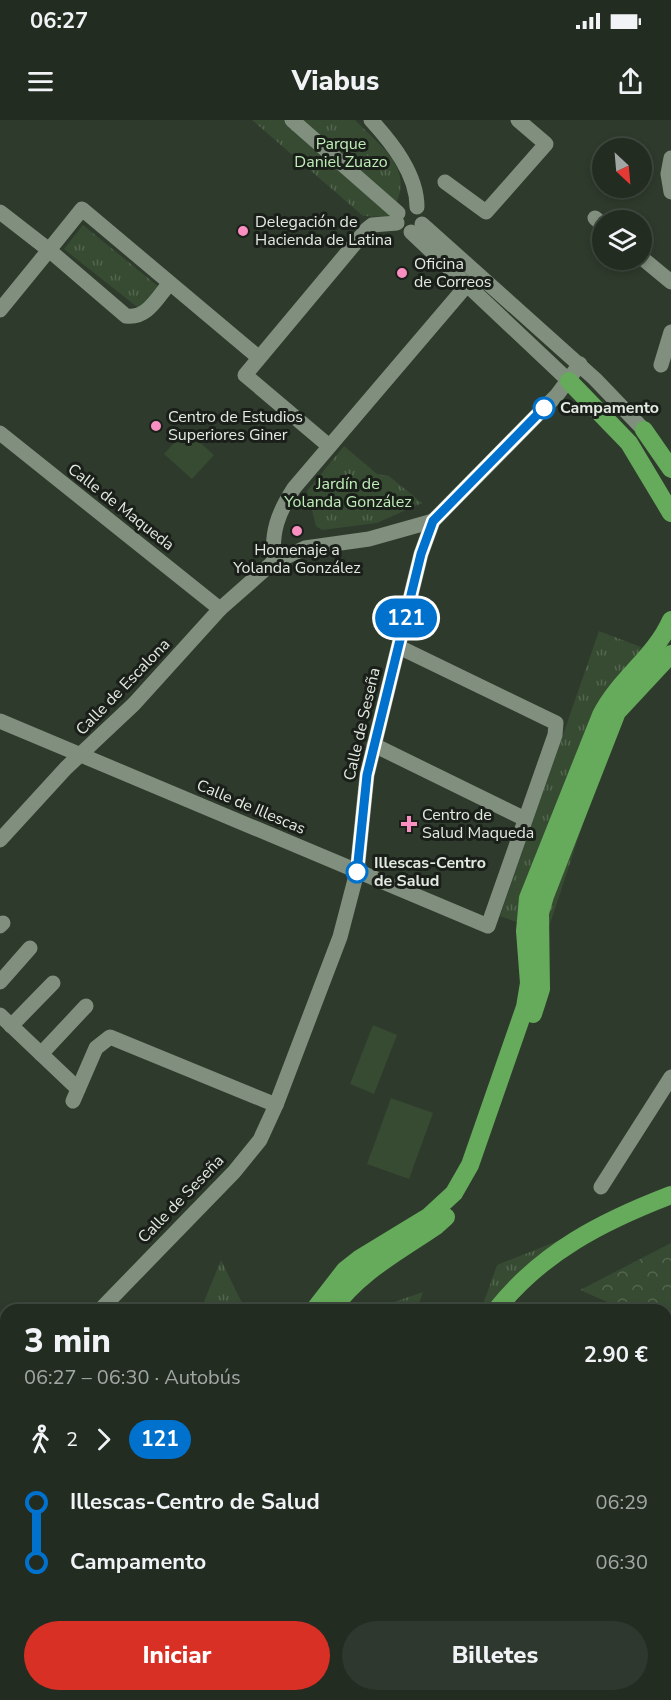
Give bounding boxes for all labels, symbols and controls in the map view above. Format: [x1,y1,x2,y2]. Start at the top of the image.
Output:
text: 06:27 [30,6,88,36]
text: Viabus [292,63,379,100]
icon: menu [24,65,57,98]
icon: share [614,65,647,98]
park label: Parque Daniel Zuazo [294,133,388,173]
north arrow [592,138,652,198]
map controls [592,138,652,270]
button: layers [592,210,652,270]
place label: Delegación de Hacienda de Latina [255,211,392,251]
marker: Delegación de Hacienda de Latina [236,224,250,238]
place label: Oficina de Correos [414,253,492,293]
marker: Oficina de Correos [395,266,409,280]
marker: Campamento [533,397,555,419]
place label: Campamento [560,397,659,419]
place label: Centro de Estudios Superiores Giner [168,406,303,446]
marker: Centro de Estudios Superiores Giner [149,419,163,433]
street label: Calle de Maqueda [63,458,179,556]
park label: Jardín de Yolanda González [283,473,412,513]
marker: Homenaje a Yolanda González [290,524,304,538]
place label: Homenaje a Yolanda González [232,539,361,579]
line badge: 121 [372,598,440,638]
text: 121 [387,604,425,632]
street label: Calle de Escalona [71,634,175,740]
street label: Calle de Seseña [338,665,386,783]
street label: Calle de Illescas [193,774,309,840]
place label: Centro de Salud Maqueda [422,804,534,844]
marker: Centro de Salud Maqueda [400,815,418,833]
place label: Illescas-Centro de Salud [374,852,486,892]
marker: Illescas-Centro de Salud [346,861,368,883]
street label: Calle de Seseña [133,1150,229,1248]
text: 3 min [24,1319,111,1364]
text: 2.90 € [584,1340,648,1370]
text: 06:27 – 06:30 · Autobús [24,1364,241,1391]
icon: walk [24,1423,57,1456]
icon: forward [87,1423,120,1456]
text: 121 [141,1425,179,1453]
text: 2 [66,1426,78,1453]
text: Illescas-Centro de Salud [70,1487,320,1517]
text: 06:29 [595,1489,648,1516]
text: Campamento [70,1547,206,1577]
text: 06:30 [595,1549,648,1576]
button: Iniciar [24,1621,330,1690]
button: Billetes [342,1621,648,1690]

